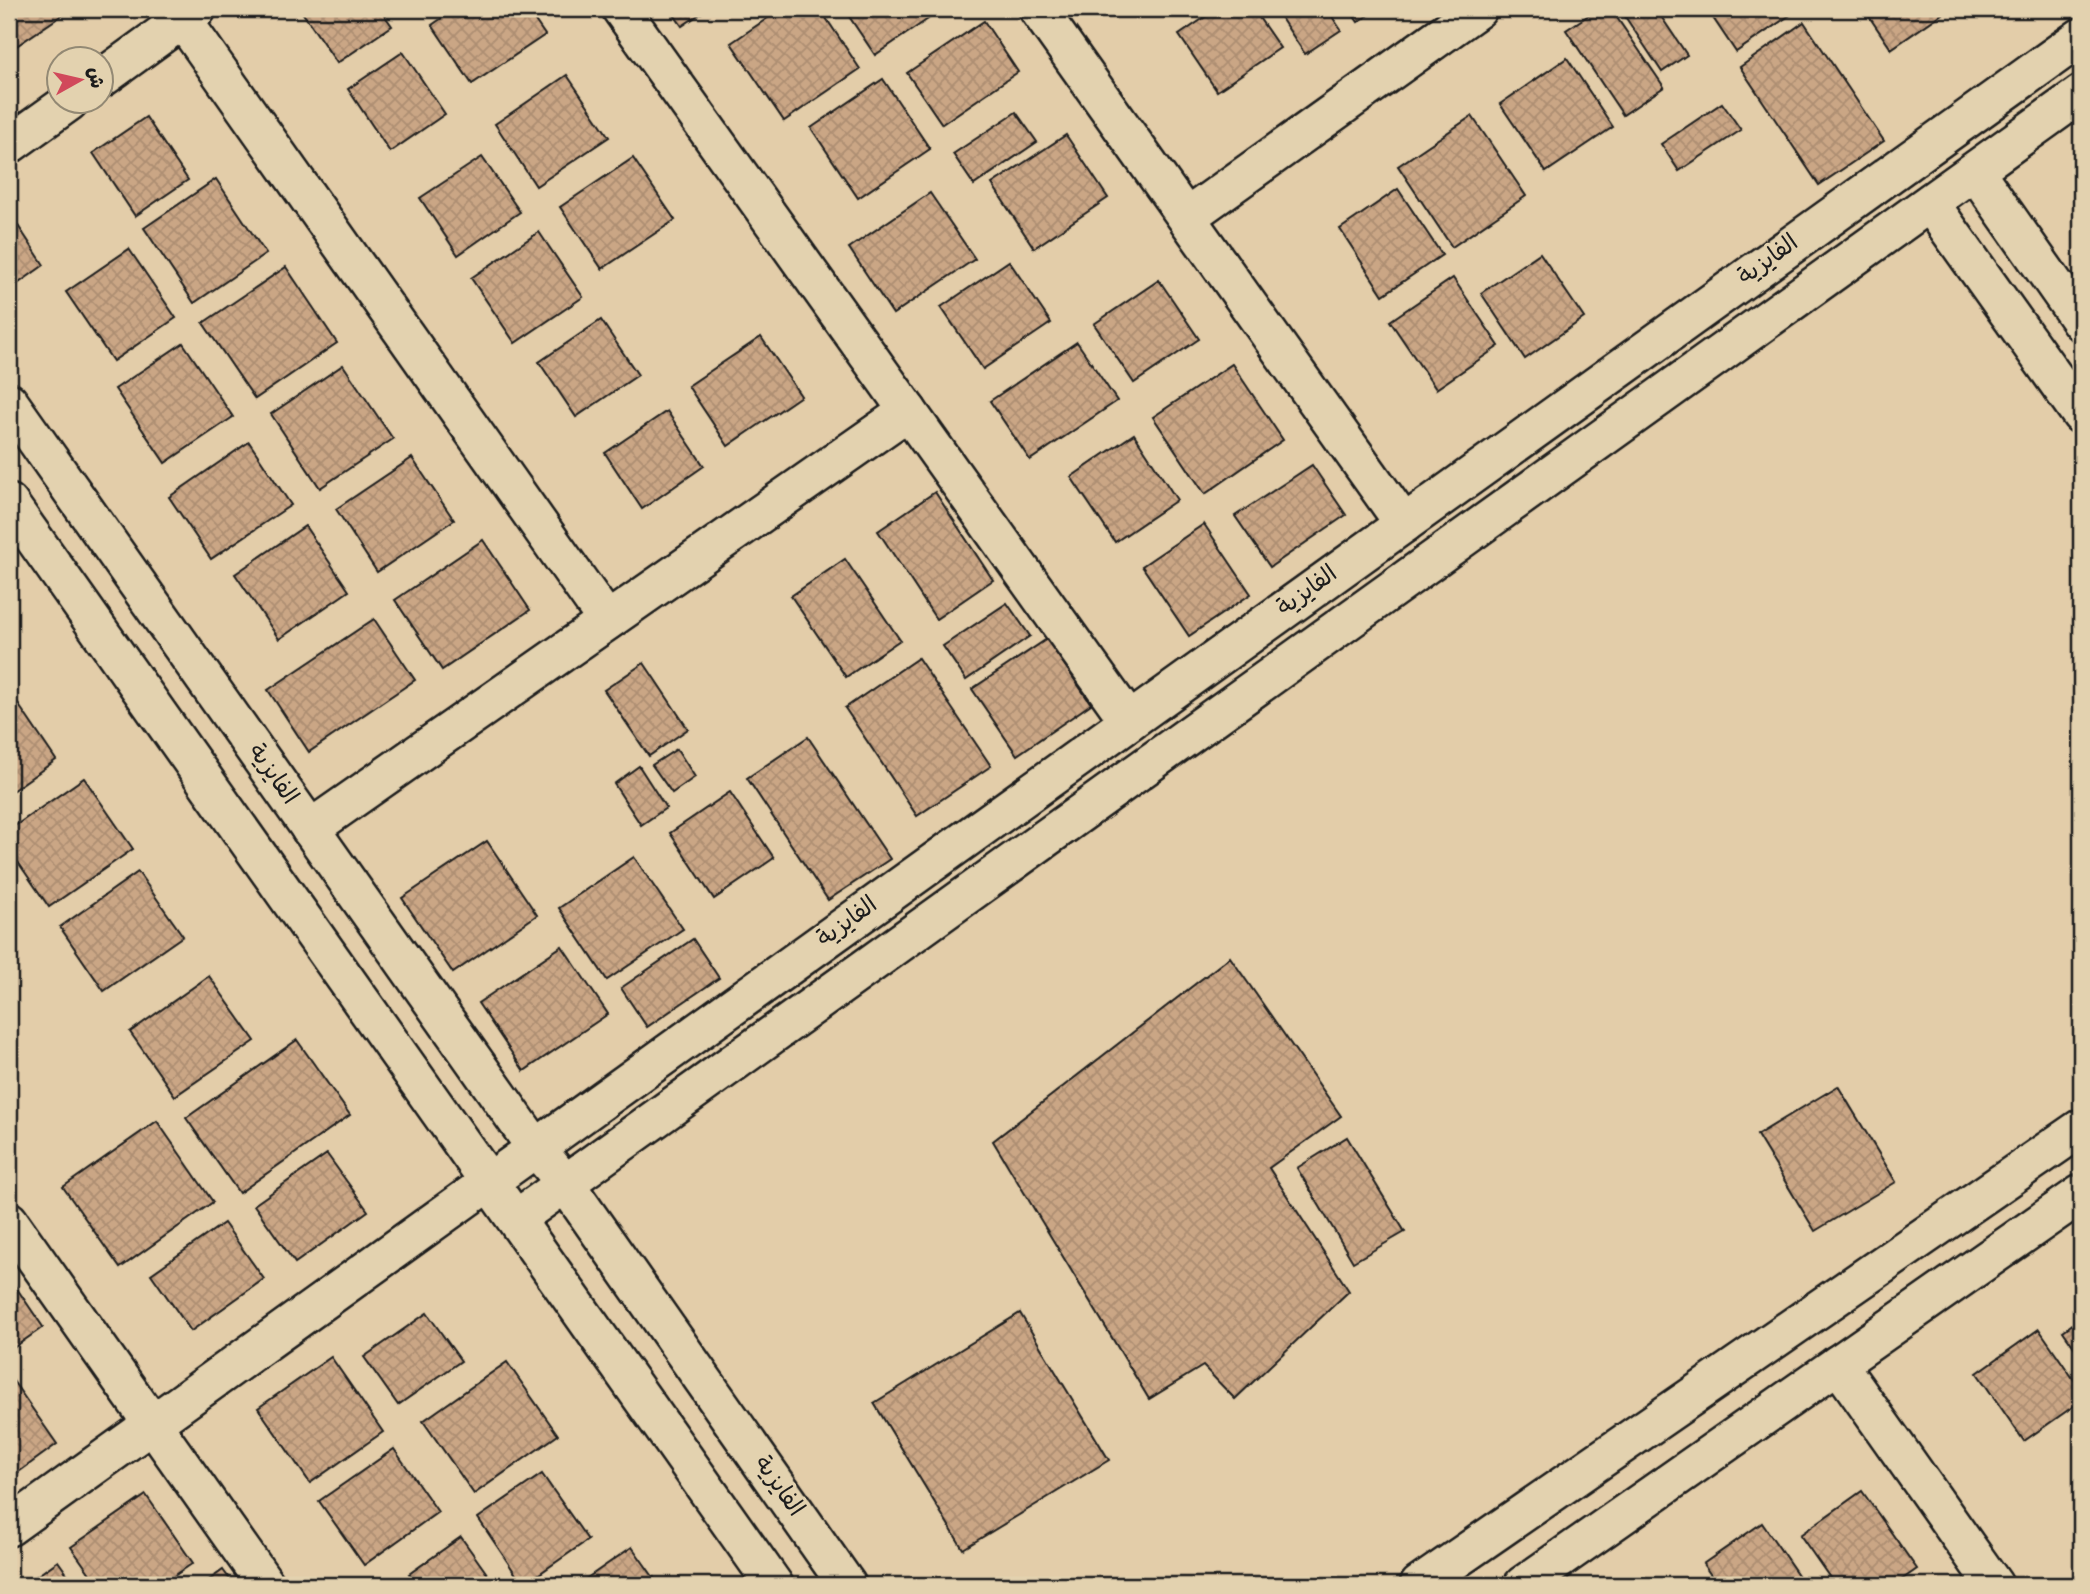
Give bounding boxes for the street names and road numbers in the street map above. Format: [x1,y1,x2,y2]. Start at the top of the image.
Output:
street label: الفايزية [1731,227,1807,295]
street label: الفايزية [1270,558,1346,626]
street label: الفايزية [238,737,306,813]
street label: الفايزية [810,889,886,957]
street label: الفايزية [744,1449,812,1525]

